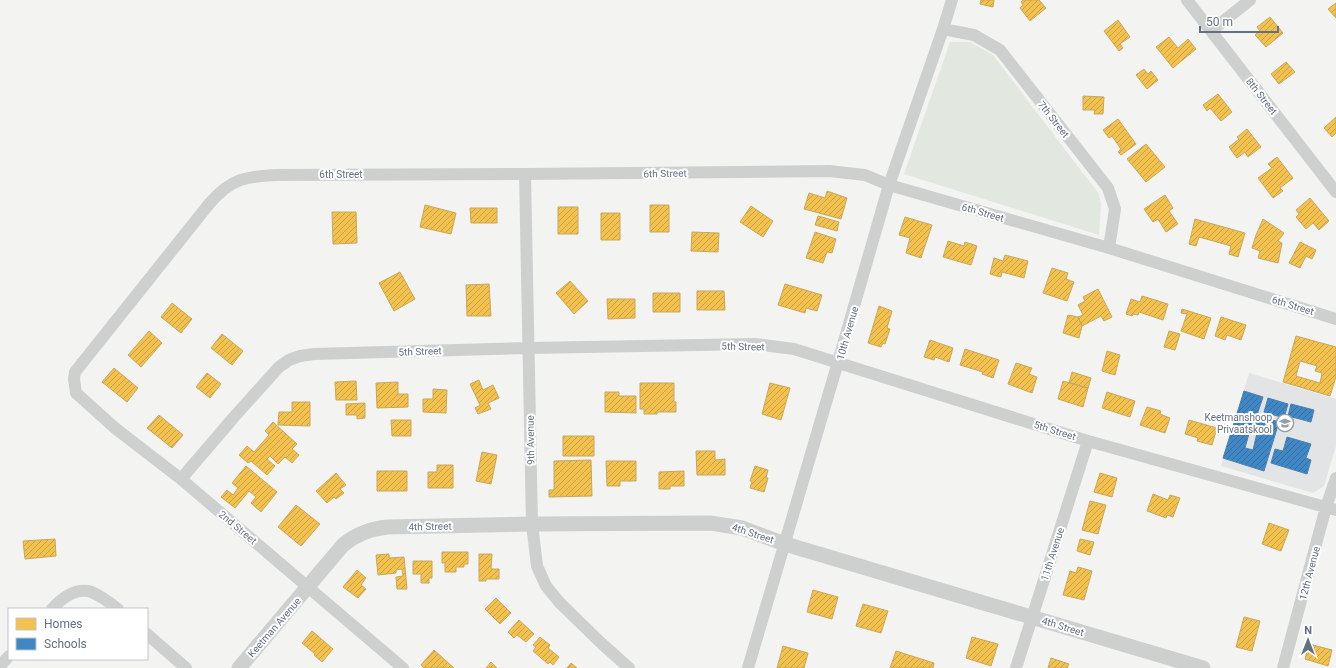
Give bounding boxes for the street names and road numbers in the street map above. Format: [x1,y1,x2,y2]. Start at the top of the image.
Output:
street label: 8th Street [1244,76,1279,117]
street label: 7th Street [1036,99,1071,140]
street label: 6th Street [643,168,687,179]
street label: 6th Street [319,169,363,180]
street label: 6th Street [961,201,1005,224]
street label: 6th Street [1271,294,1315,317]
street label: 10th Avenue [835,305,860,361]
street label: 5th Street [721,341,765,352]
street label: 5th Street [398,345,442,358]
street label: 9th Avenue [525,415,536,465]
street label: 5th Street [1033,419,1077,442]
street label: 2nd Street [217,508,259,546]
street label: 4th Street [408,521,452,532]
street label: 4th Street [731,522,775,545]
street label: 11th Avenue [1039,526,1066,582]
street label: 12th Avenue [1297,545,1322,601]
street label: Keetman Avenue [246,595,303,659]
street label: 4th Street [1041,615,1085,638]

